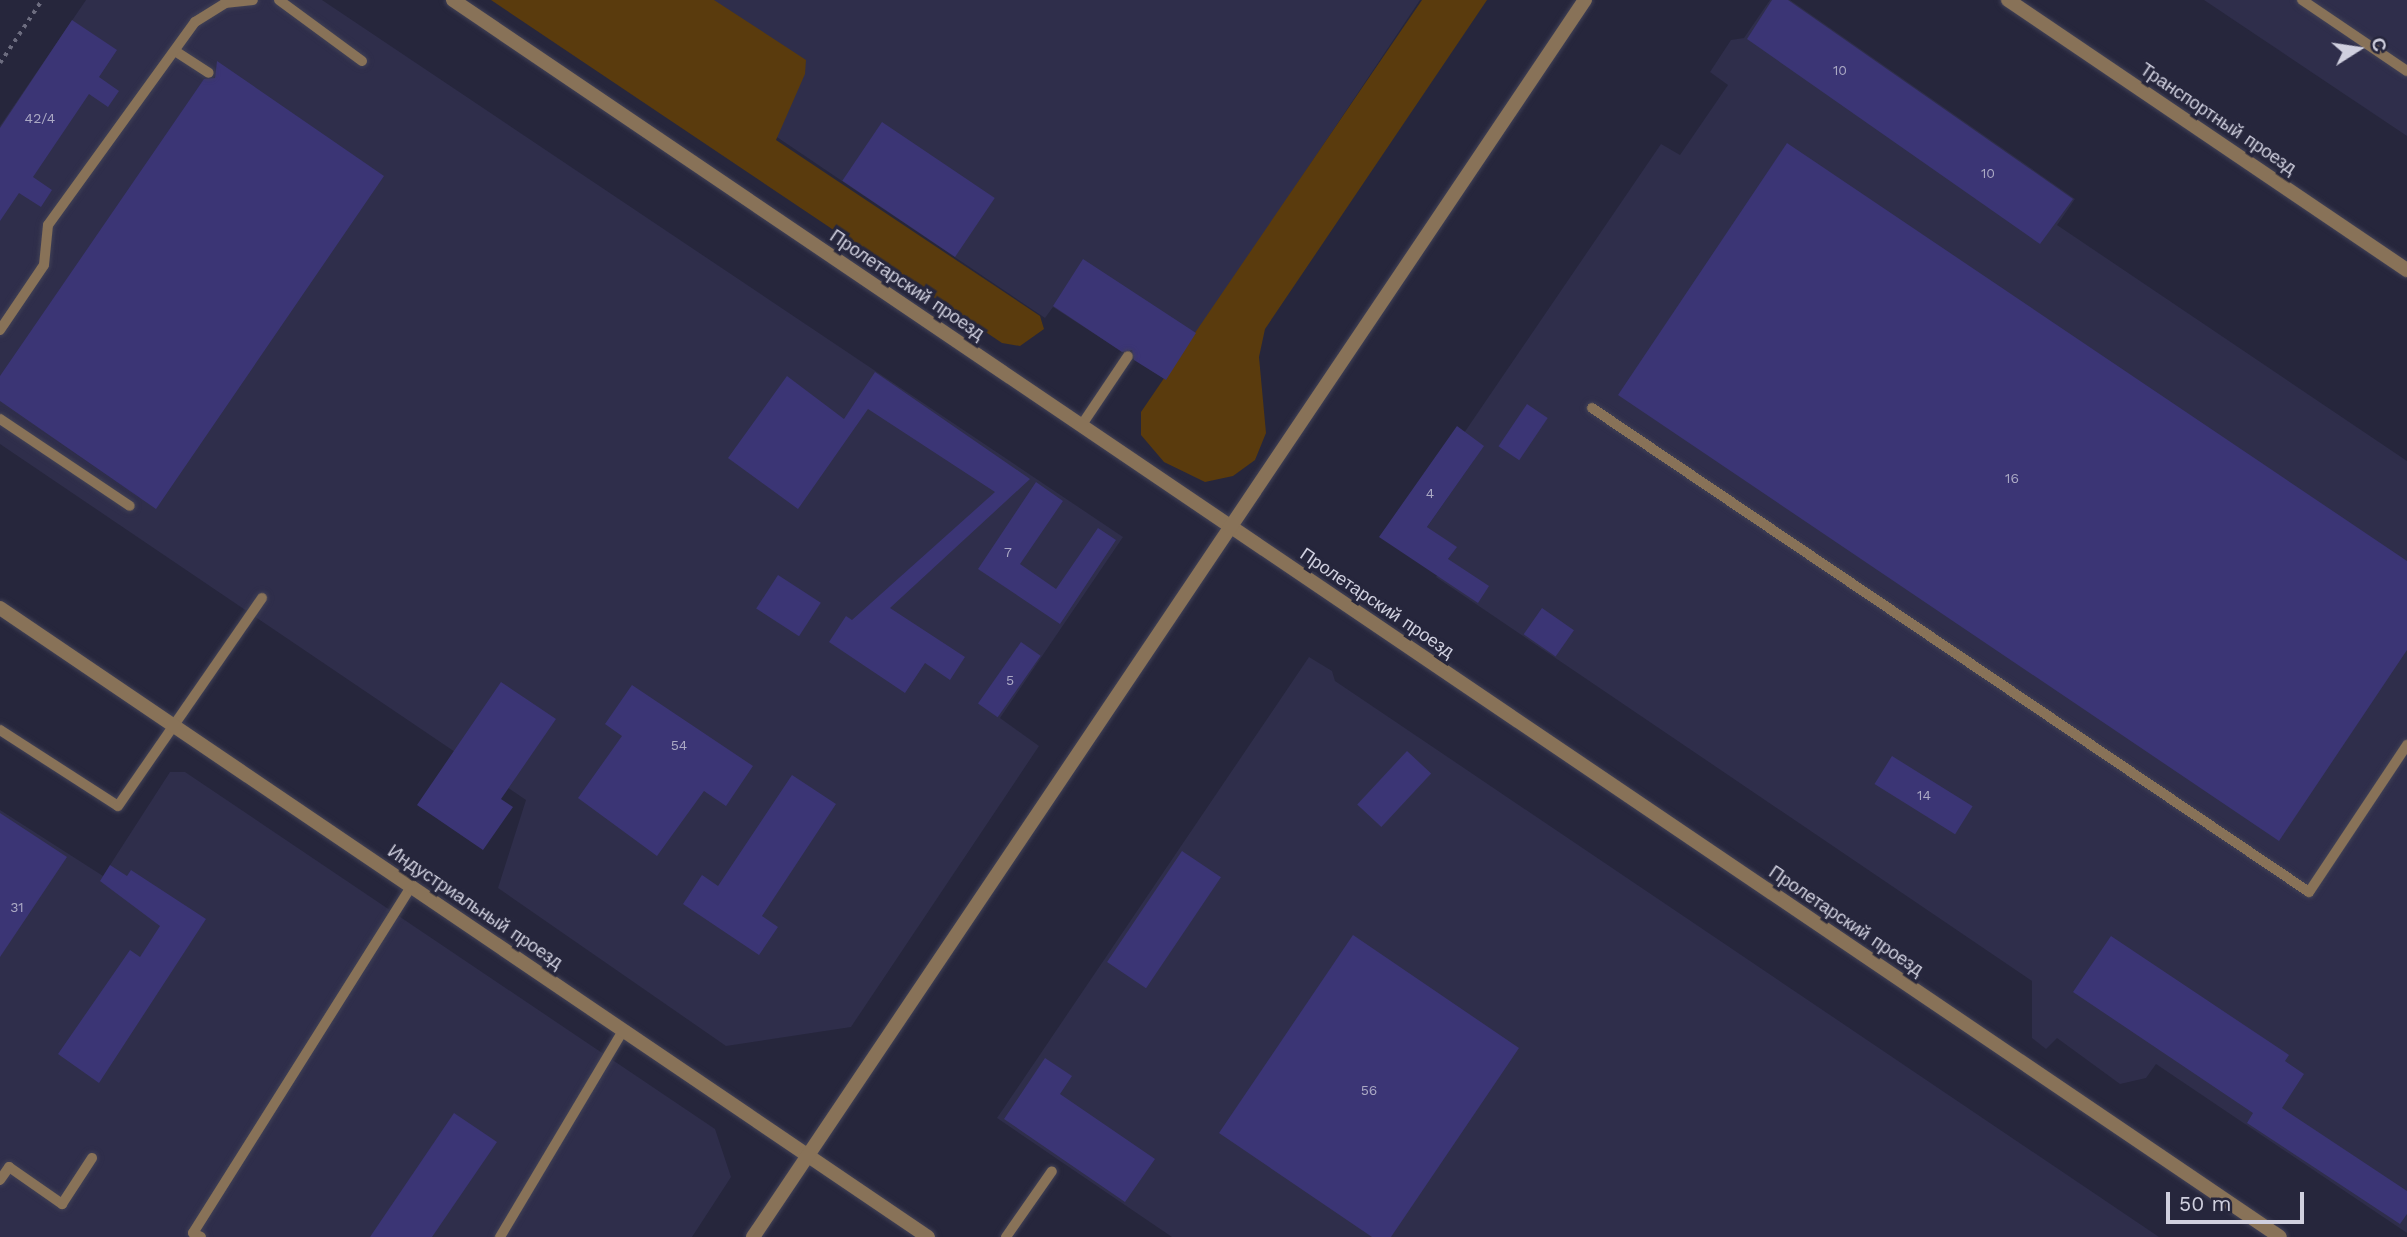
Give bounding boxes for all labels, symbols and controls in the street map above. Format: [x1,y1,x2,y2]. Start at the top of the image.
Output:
north arrow [2323,14,2393,84]
text: С [2366,35,2392,54]
street label: Транспортный проезд [2136,59,2300,179]
house number: 10 [1833,62,1847,78]
house number: 42/4 [25,110,55,126]
house number: 10 [1981,165,1995,181]
street label: Пролетарский проезд [826,225,988,345]
house number: 16 [2005,470,2019,486]
house number: 4 [1426,485,1434,501]
street label: Пролетарский проезд [1296,543,1458,663]
house number: 7 [1004,544,1012,560]
house number: 5 [1006,672,1014,688]
house number: 54 [671,737,687,753]
house number: 14 [1917,787,1931,803]
street label: Индустриальный проезд [383,840,567,974]
street label: Пролетарский проезд [1765,861,1927,981]
house number: 31 [10,899,24,915]
house number: 56 [1361,1082,1377,1098]
scale bar [2169,1178,2307,1222]
text: 50 m [2179,1191,2231,1216]

